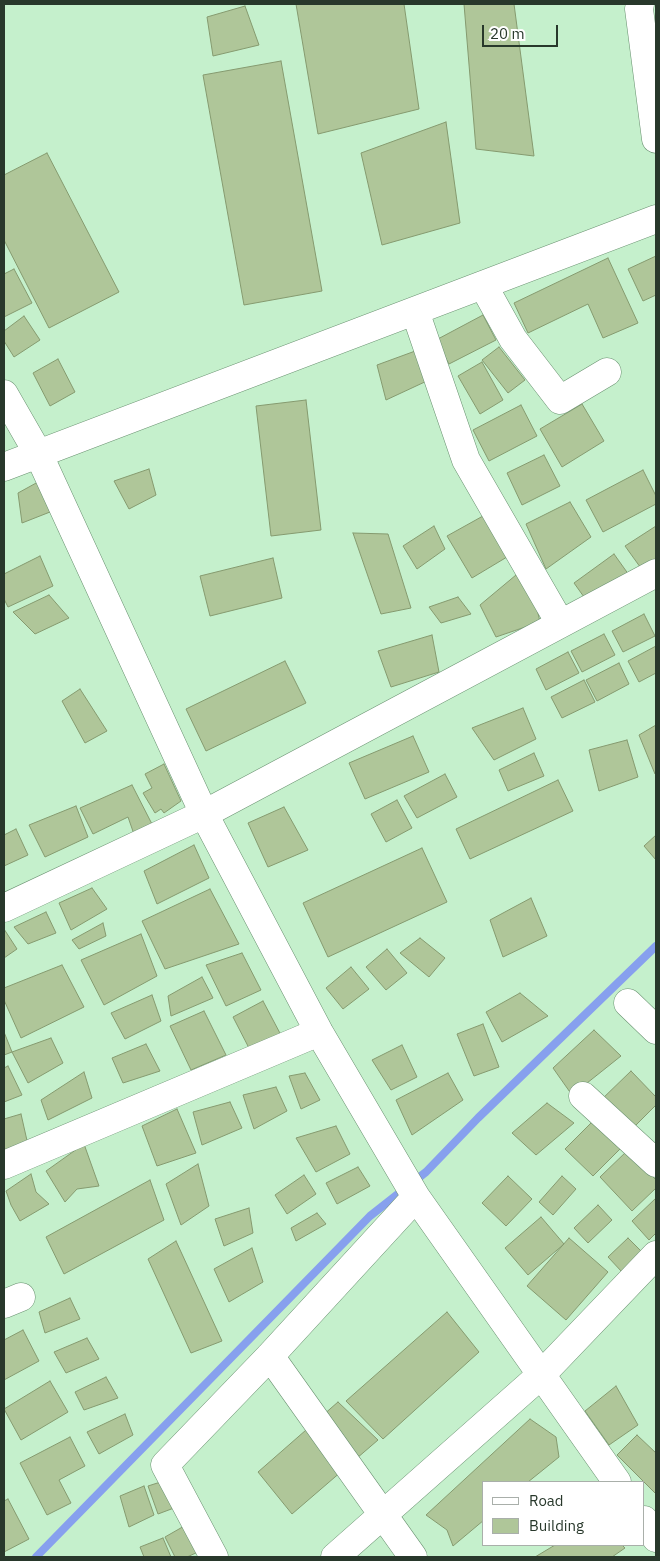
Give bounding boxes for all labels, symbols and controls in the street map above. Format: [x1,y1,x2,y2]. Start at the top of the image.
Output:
scale bar [485,15,561,47]
text: 20 m [490,24,525,43]
legend [482,1481,645,1546]
text: Road [529,1491,564,1510]
text: Building [529,1516,584,1535]

